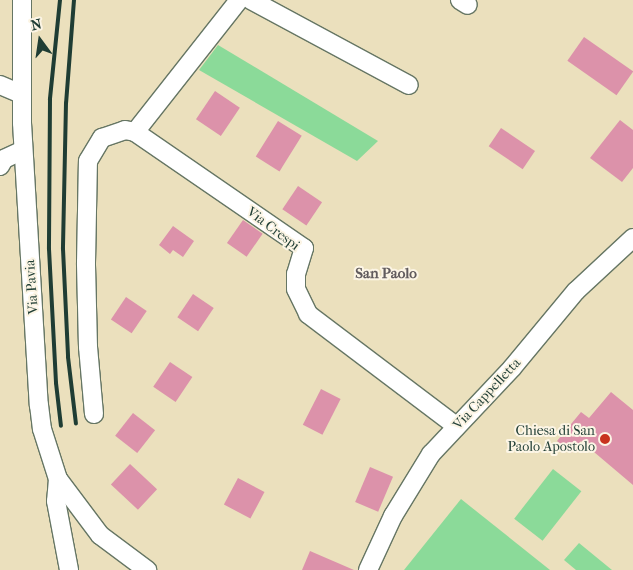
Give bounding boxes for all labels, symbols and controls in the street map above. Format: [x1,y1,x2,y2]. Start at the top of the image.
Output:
north arrow [15,15,65,65]
text: N [29,15,43,34]
street label: Via Crespi [243,204,303,254]
street label: Via Pavia [22,259,42,315]
district label: San Paolo [355,265,417,283]
street label: Via Cappelletta [450,355,524,433]
place label: Chiesa di San Paolo Apostolo [508,423,595,456]
marker: Chiesa di San Paolo Apostolo [599,433,611,445]

